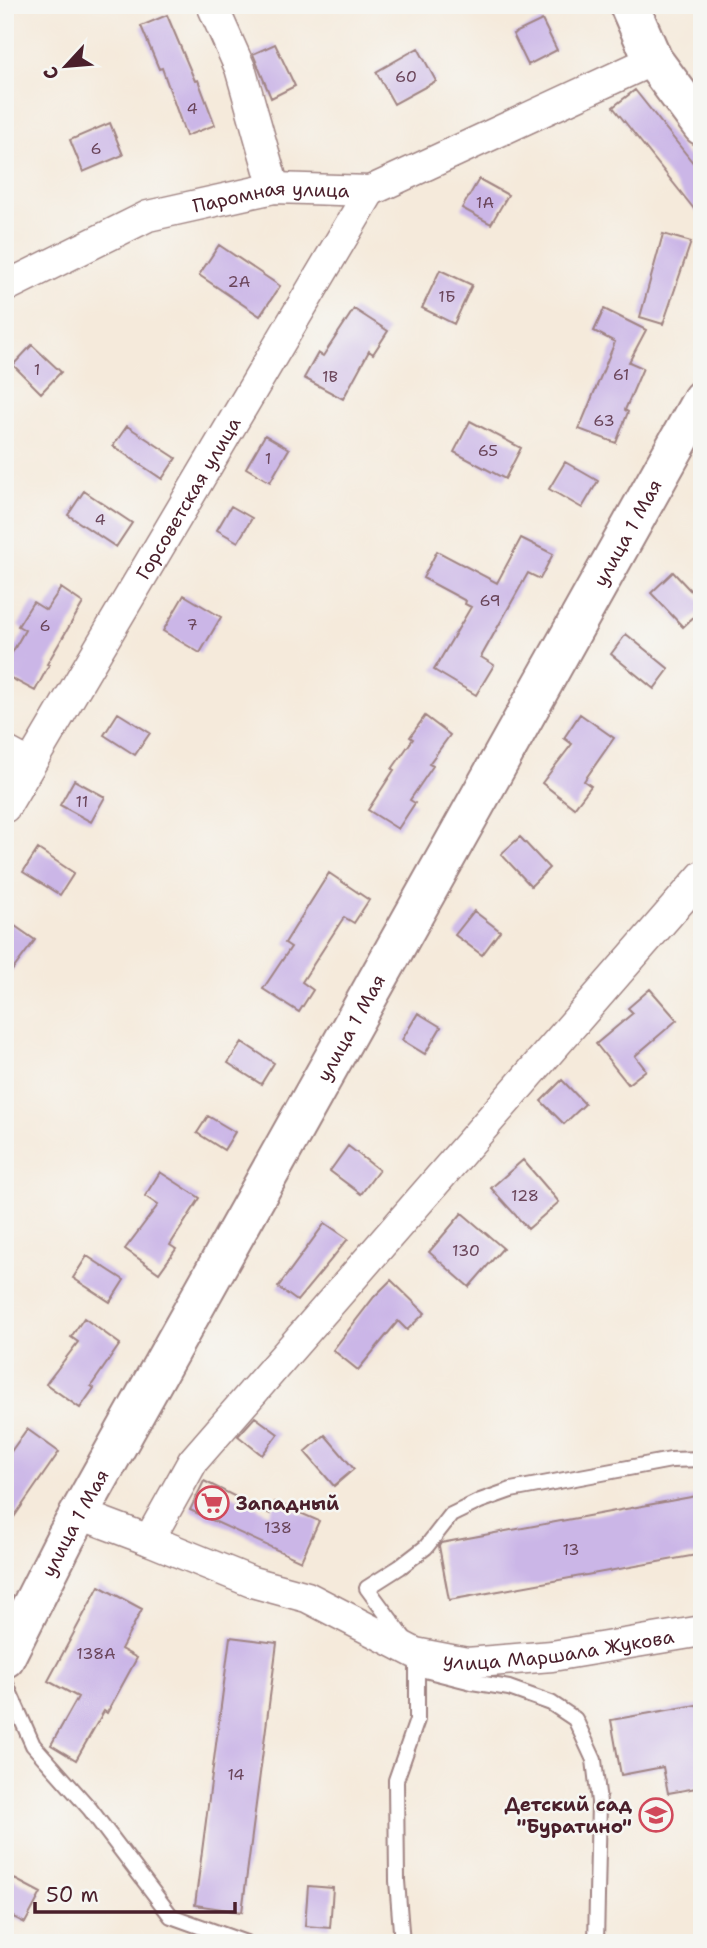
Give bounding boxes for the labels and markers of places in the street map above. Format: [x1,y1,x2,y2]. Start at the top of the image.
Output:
supermarket icon: Западный [193,1484,231,1522]
place label: Западный [236,1491,339,1516]
place label: Детский сад "Буратино" [505,1792,633,1839]
school or university icon: Детский сад "Буратино" [637,1796,675,1834]

